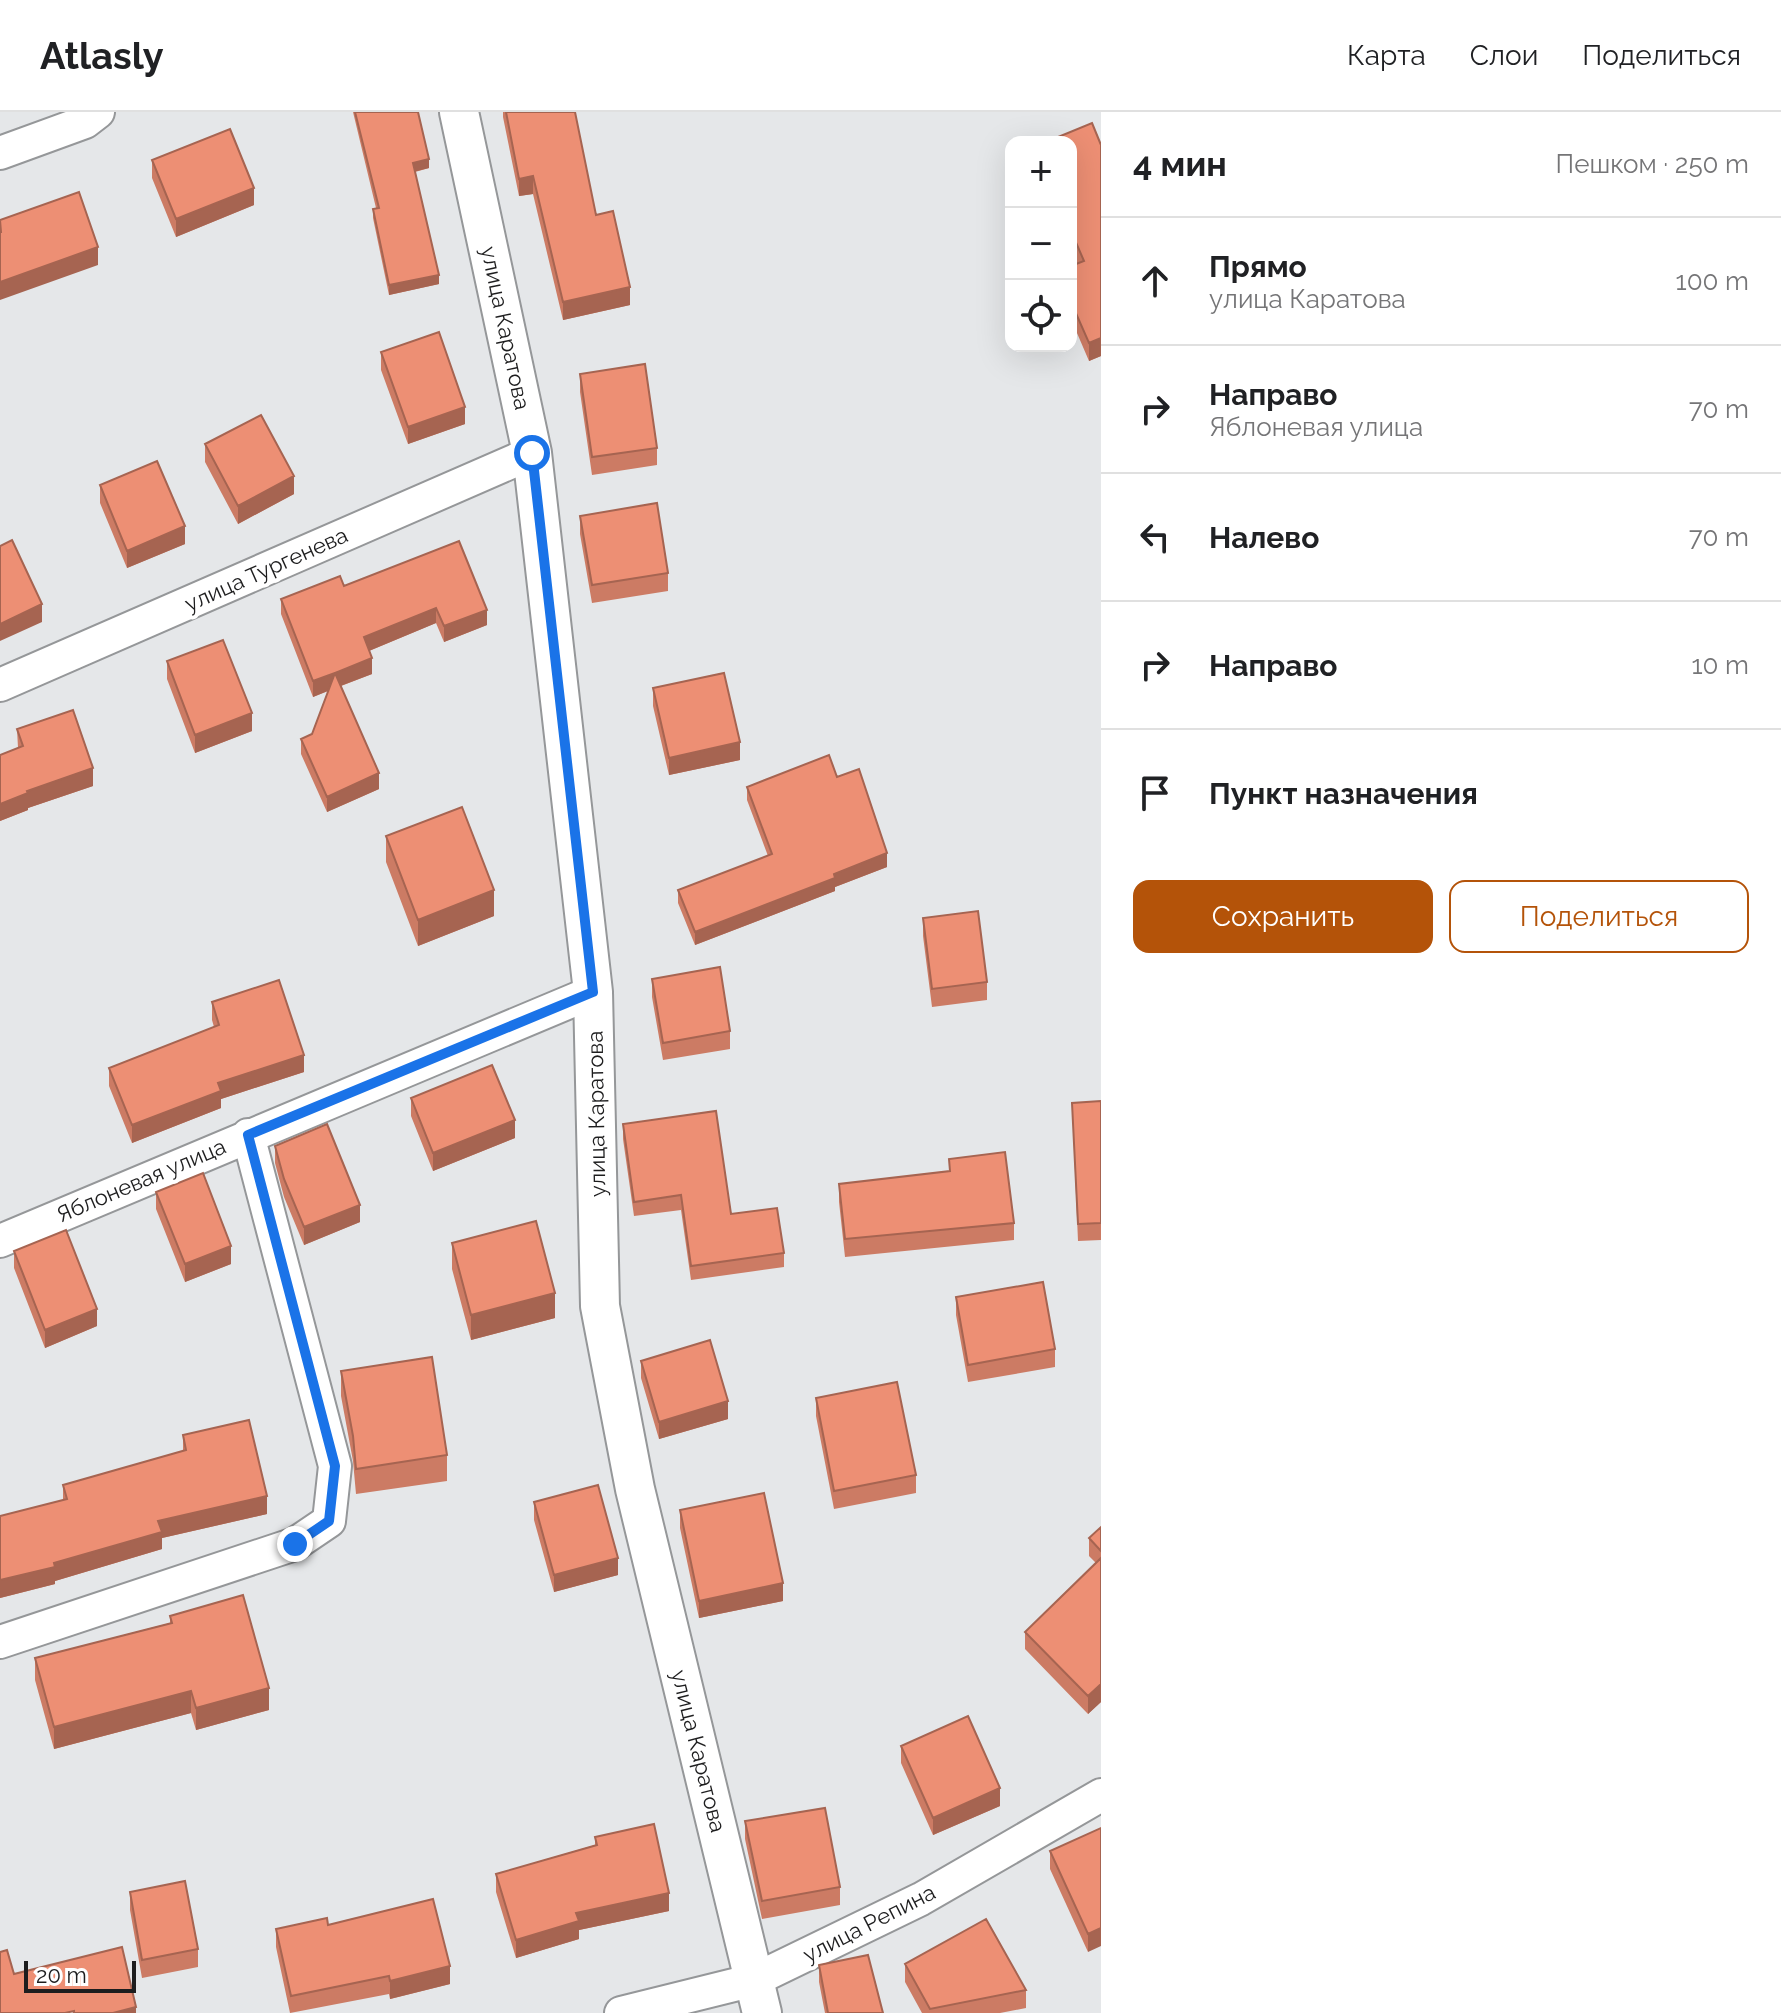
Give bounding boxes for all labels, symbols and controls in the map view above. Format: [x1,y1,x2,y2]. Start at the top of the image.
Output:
text: Atlasly [40,33,164,78]
text: Карта [1347,39,1426,72]
text: Слои [1470,39,1538,72]
text: Поделиться [1582,39,1741,72]
map controls [1005,136,1077,352]
button: + [1005,136,1077,208]
text: 4 мин [1133,144,1227,184]
text: Пешком · 250 m [1556,149,1749,179]
button: − [1005,208,1077,280]
street label: улица Каратова [476,244,536,412]
text: Прямо [1209,249,1307,284]
icon: ahead [1133,259,1177,303]
text: 100 m [1676,266,1749,296]
button: locate [1005,280,1077,352]
text: улица Каратова [1209,284,1406,314]
text: Направо [1209,377,1338,412]
icon: right [1133,387,1177,431]
text: 70 m [1689,394,1749,424]
text: Яблоневая улица [1209,412,1423,442]
route start [514,435,550,471]
icon: left [1133,515,1177,559]
text: Налево [1209,520,1319,555]
street label: улица Тургенева [180,521,352,617]
text: 70 m [1689,522,1749,552]
icon: right [1133,643,1177,687]
text: Направо [1209,648,1338,683]
text: 10 m [1691,650,1749,680]
icon: arrive [1133,771,1177,815]
text: Пункт назначения [1209,776,1478,811]
button: Сохранить [1133,880,1433,953]
button: Поделиться [1449,880,1749,953]
street label: улица Каратова [582,1031,610,1197]
street label: Яблоневая улица [53,1133,229,1227]
route end [277,1526,313,1562]
street label: улица Каратова [666,1667,732,1835]
street label: улица Репина [799,1879,939,1967]
scale bar [24,1957,136,1993]
text: 20 m [36,1962,87,1988]

